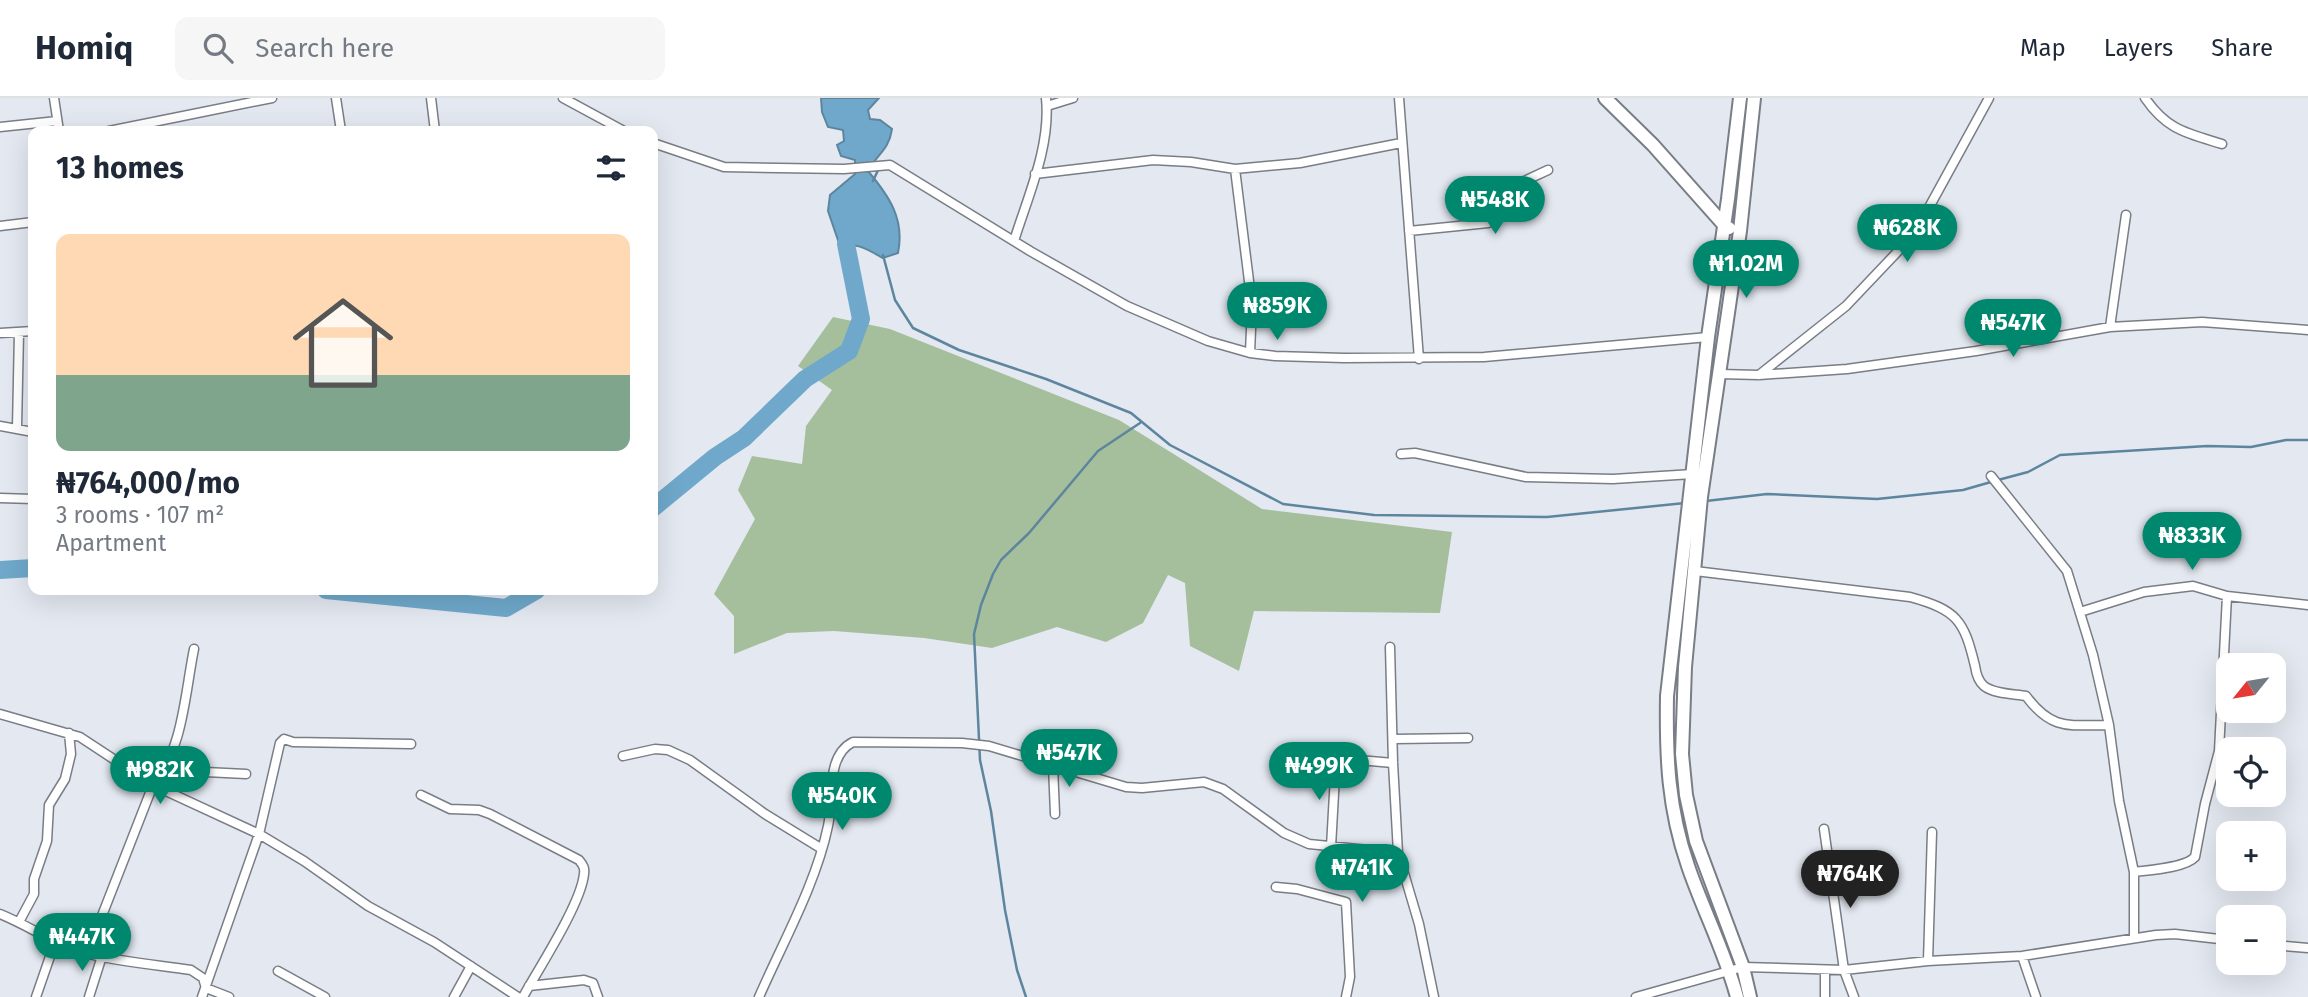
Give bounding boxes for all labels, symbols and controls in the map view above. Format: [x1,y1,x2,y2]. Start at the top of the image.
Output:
search box [175,17,665,80]
text: Homiq [35,28,133,68]
icon: search [199,29,237,67]
text: Search here [255,33,394,64]
text: Map [2020,34,2066,62]
text: Layers [2104,34,2173,62]
text: Share [2211,34,2273,62]
icon: filters [592,149,630,187]
text: 13 homes [56,150,184,186]
pin: ₦548K [1446,176,1544,236]
text: ₦548K [1461,185,1529,213]
pin: ₦628K [1858,204,1956,264]
text: ₦628K [1873,213,1941,241]
pin: ₦1.02M [1689,240,1803,300]
text: ₦1.02M [1709,249,1783,277]
icon: home [280,280,406,406]
pin: ₦859K [1228,282,1326,342]
text: ₦859K [1243,291,1311,319]
pin: ₦547K [1964,300,2062,359]
text: ₦547K [1980,308,2046,336]
text: ₦764,000/mo [56,465,240,501]
text: 3 rooms · 107 m² [56,501,224,529]
pin: ₦833K [2143,512,2241,572]
text: ₦833K [2159,521,2225,549]
text: Apartment [56,529,166,557]
north arrow [2216,653,2286,723]
map controls [2216,653,2286,975]
pin: ₦547K [1020,730,1118,789]
button: locate [2216,737,2286,807]
text: ₦547K [1036,738,1102,766]
pin: ₦499K [1270,742,1368,802]
pin: ₦982K [111,746,209,806]
text: ₦499K [1285,751,1353,779]
text: ₦982K [126,755,194,783]
pin: ₦540K [793,772,891,832]
text: ₦540K [808,781,876,809]
button: + [2216,821,2286,891]
pin: ₦741K [1313,844,1411,904]
pin: ₦764K [1801,850,1899,910]
text: ₦741K [1331,853,1393,881]
text: ₦764K [1817,859,1883,887]
button: − [2216,905,2286,975]
pin: ₦447K [33,914,131,973]
text: ₦447K [49,922,115,950]

